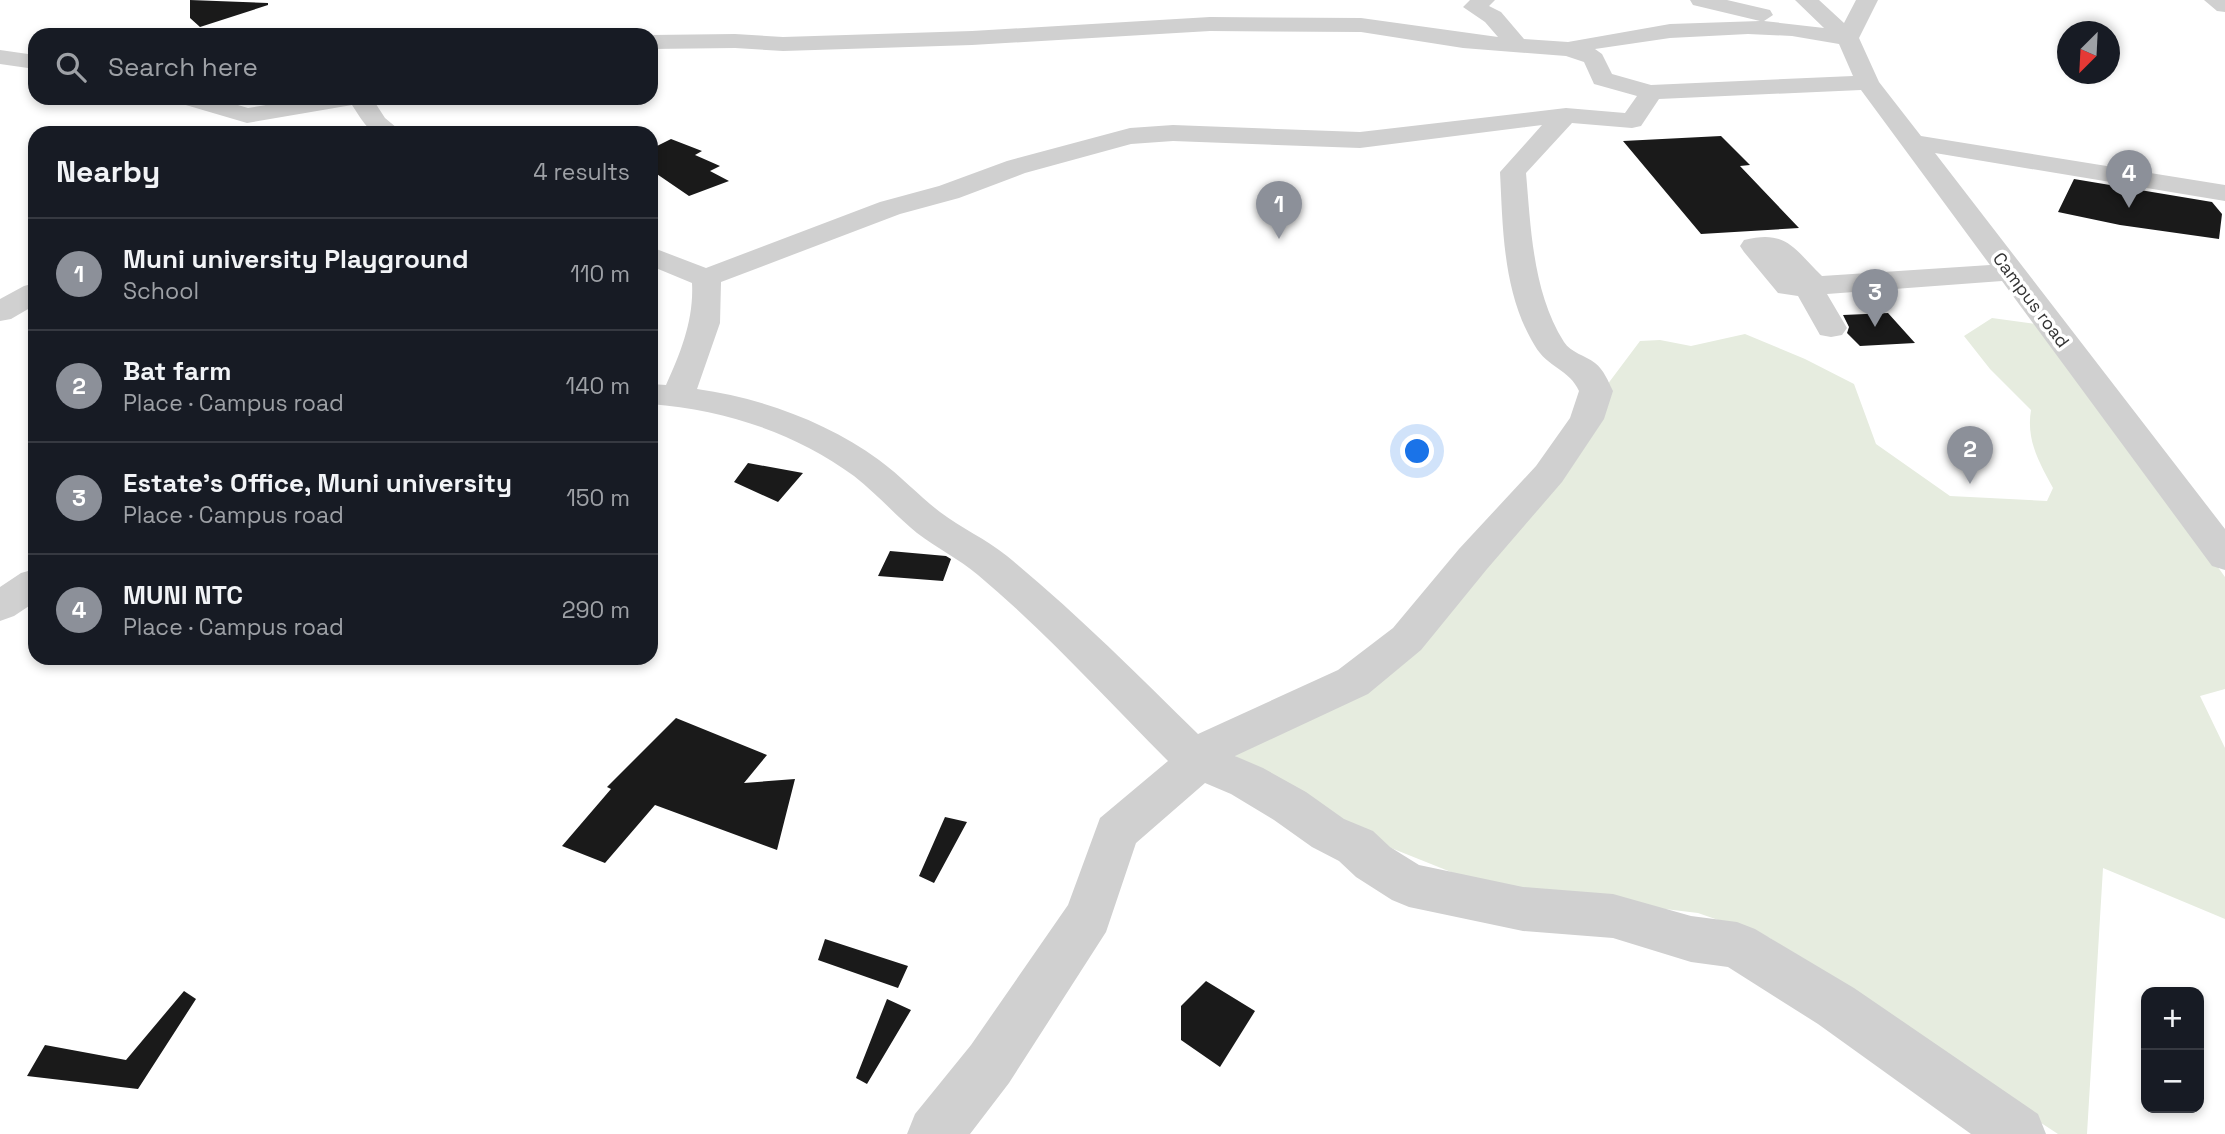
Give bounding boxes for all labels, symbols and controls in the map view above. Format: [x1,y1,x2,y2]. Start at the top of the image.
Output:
north arrow [2057,21,2120,84]
search box [28,28,658,105]
icon: search [52,48,90,86]
text: Search here [108,50,258,84]
pin: 4 [2106,150,2152,208]
text: Nearby [56,152,160,191]
text: 4 results [533,157,630,187]
pin: 1 [1256,181,1302,239]
text: Muni university Playground [123,242,469,276]
street label: Campus road [1988,247,2075,352]
text: 1 [74,259,84,289]
text: 110 m [570,259,630,289]
pin: 3 [1852,269,1898,327]
text: School [123,276,199,306]
text: Bat farm [123,354,231,388]
text: 2 [72,371,86,401]
text: 140 m [566,371,630,401]
text: Place · Campus road [123,388,344,418]
pin: 2 [1947,426,1993,484]
your location [1400,434,1434,468]
text: Estate's Office, Muni university [123,466,512,500]
text: 3 [72,483,86,513]
text: 150 m [566,483,630,513]
text: Place · Campus road [123,500,344,530]
text: MUNI NTC [123,578,243,612]
text: 4 [72,595,86,625]
text: 290 m [562,595,630,625]
text: Place · Campus road [123,612,344,642]
map controls [2141,987,2204,1113]
button: + [2141,987,2204,1050]
button: − [2141,1050,2204,1113]

